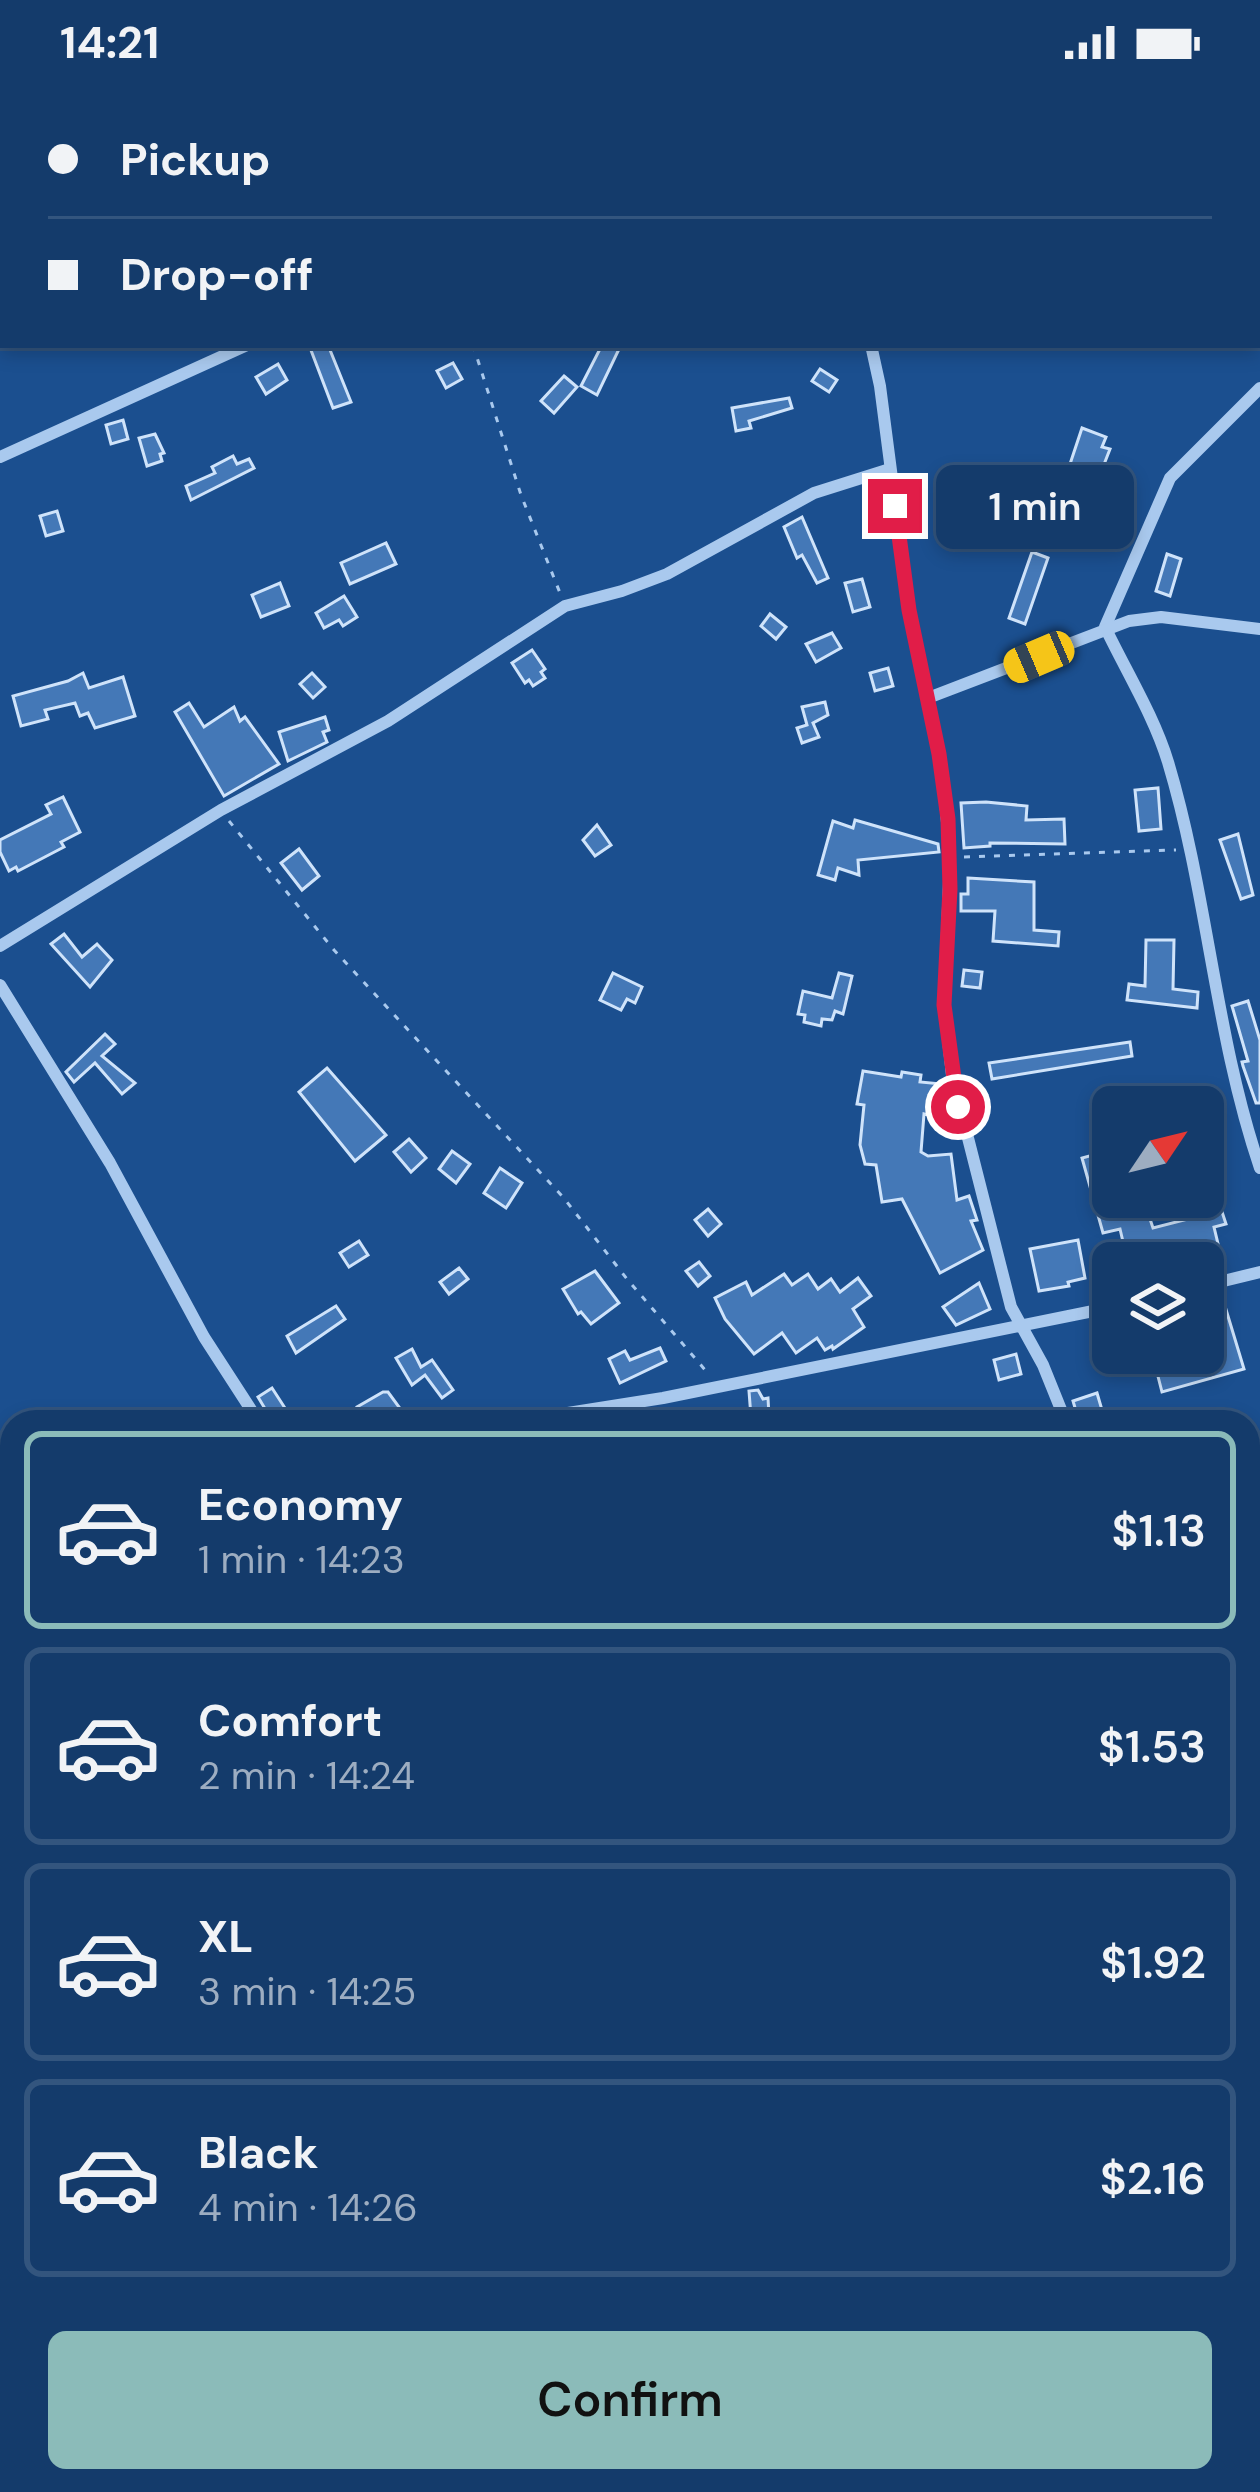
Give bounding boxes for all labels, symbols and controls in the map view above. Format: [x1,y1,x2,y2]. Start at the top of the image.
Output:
text: 14:21 [60,13,159,72]
text: Pickup [120,130,270,189]
text: Drop-off [120,245,314,304]
callout: 1 min [937,464,1135,548]
route end [868,479,922,533]
text: 1 min [988,481,1082,532]
car [999,626,1079,688]
route start [931,1080,985,1134]
north arrow [1092,1086,1224,1218]
map controls [1092,1086,1224,1374]
button: layers [1092,1242,1224,1374]
text: Economy [198,1475,403,1534]
icon: car [54,1476,162,1584]
text: $1.13 [1112,1501,1206,1560]
text: 1 min · 14:23 [198,1534,405,1585]
text: Comfort [198,1691,382,1750]
icon: car [54,1692,162,1800]
text: $1.53 [1098,1717,1206,1776]
text: 2 min · 14:24 [198,1750,415,1801]
text: XL [198,1907,253,1966]
icon: car [54,1908,162,2016]
text: $1.92 [1100,1933,1206,1992]
text: 3 min · 14:25 [198,1966,416,2017]
text: Black [198,2123,318,2182]
icon: car [54,2124,162,2232]
text: $2.16 [1100,2149,1206,2208]
text: 4 min · 14:26 [198,2182,418,2233]
button: Confirm [48,2331,1212,2469]

